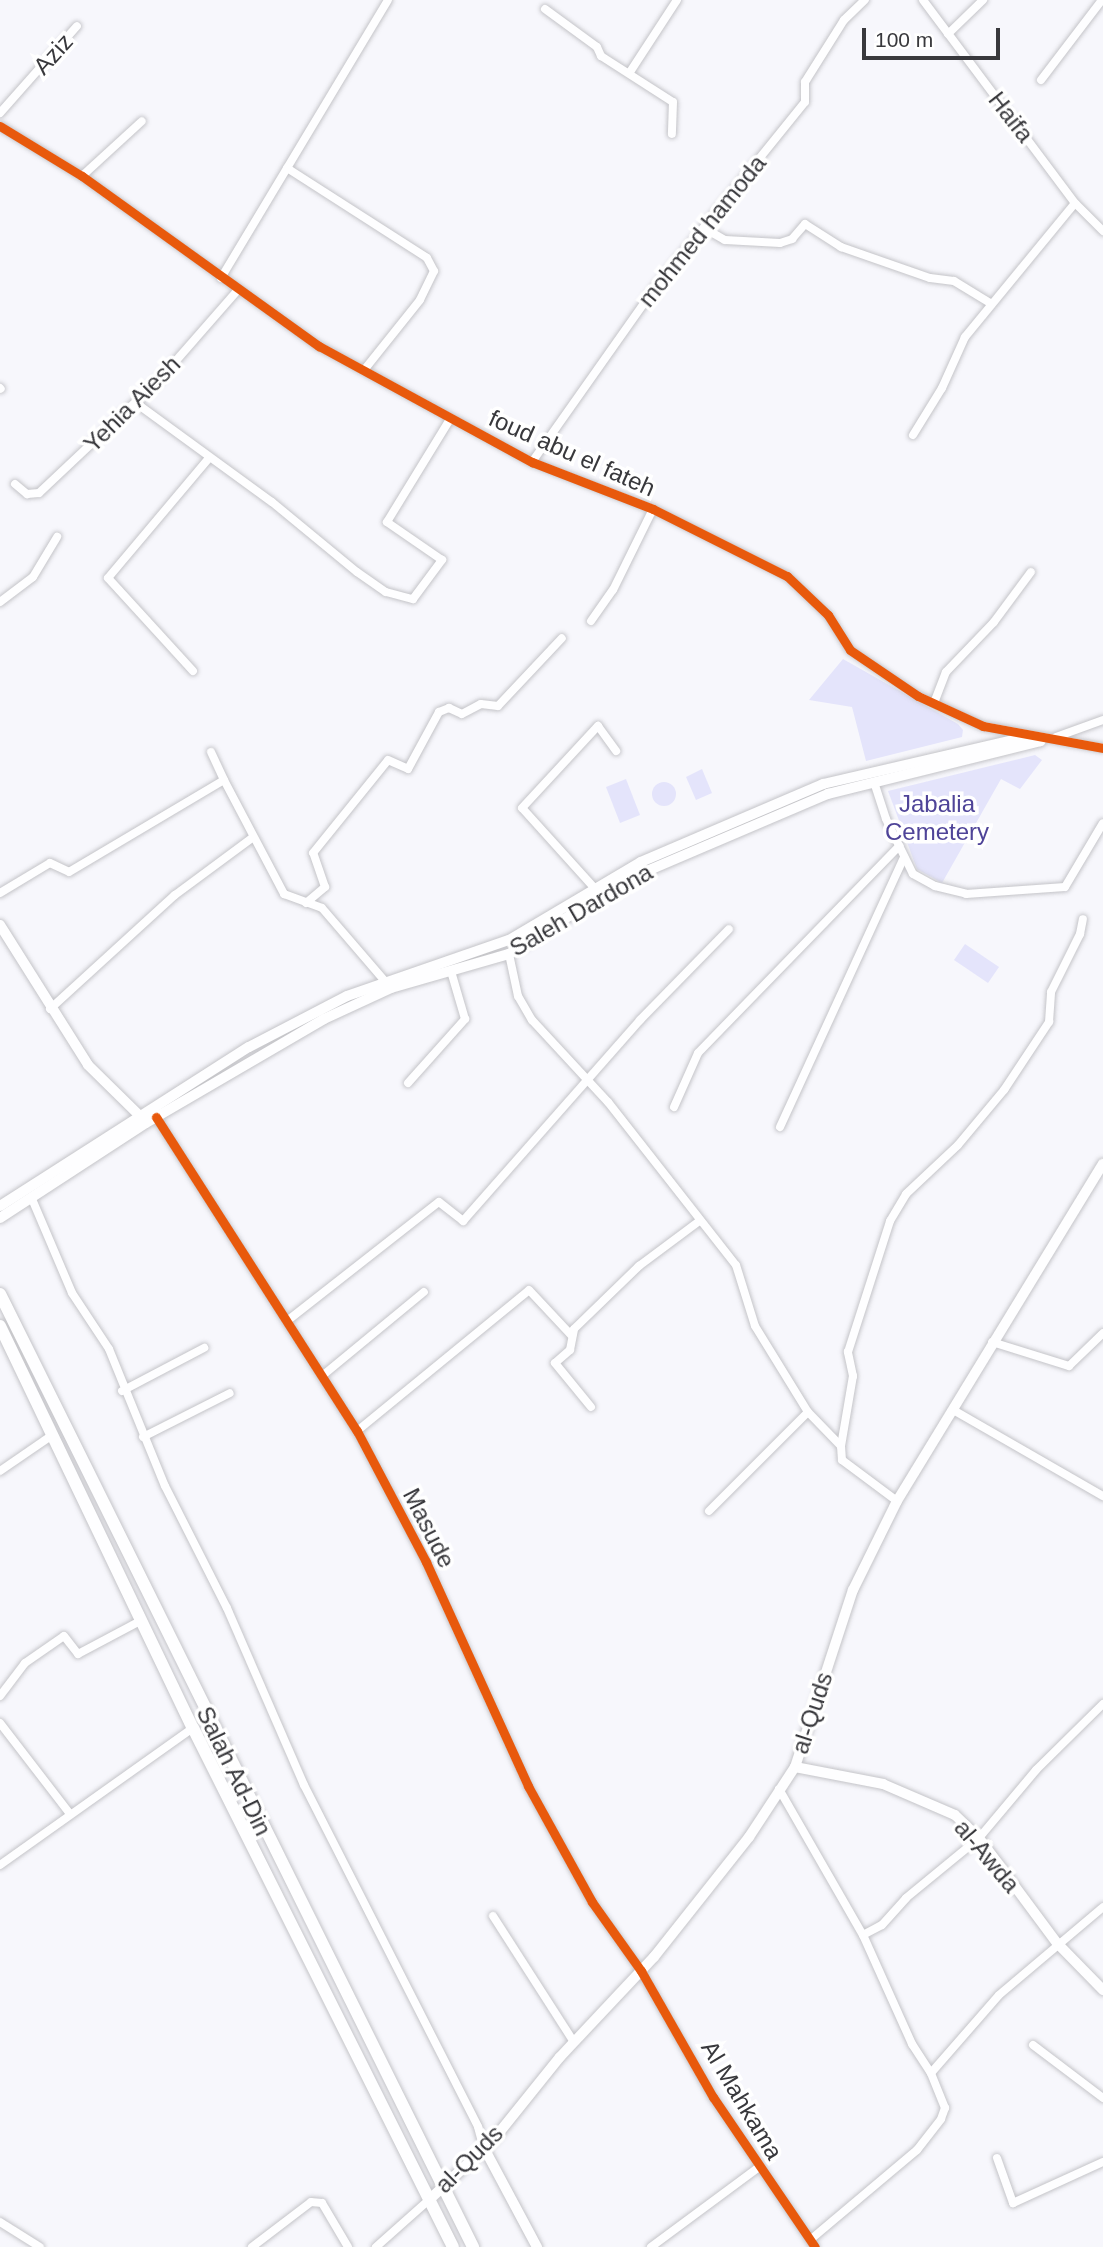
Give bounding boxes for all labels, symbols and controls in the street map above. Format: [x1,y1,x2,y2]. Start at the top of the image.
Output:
scale bar [865,14,1003,58]
street label: Aziz [27,28,79,80]
text: 100 m [875,28,933,51]
street label: Haifa [982,86,1040,148]
street label: mohmed hamoda [632,149,772,313]
street label: Yehia Aiesh [77,349,187,459]
street label: foud abu el fateh [484,403,660,503]
park label: Jabalia Cemetery [885,790,989,846]
street label: Saleh Dardona [504,858,658,962]
street label: Masude [397,1483,461,1573]
street label: al-Quds [785,1669,839,1757]
street label: Salah Ad-Din [190,1701,278,1841]
street label: al-Awda [948,1814,1026,1898]
street label: Al Mahkama [695,2035,789,2165]
street label: al-Quds [429,2119,509,2199]

